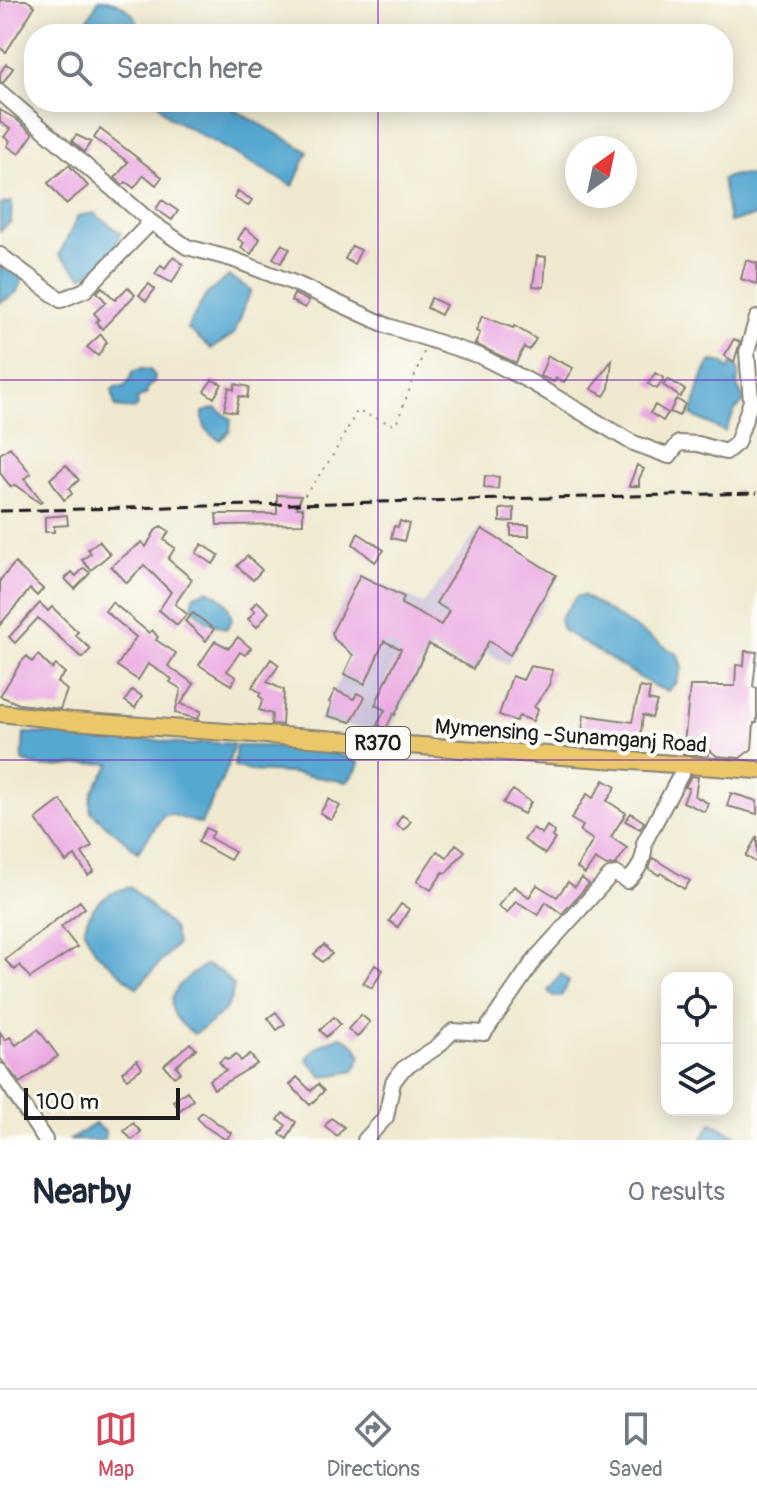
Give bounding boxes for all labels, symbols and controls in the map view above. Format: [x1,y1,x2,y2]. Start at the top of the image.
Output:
search box [24,24,733,112]
icon: search [52,46,96,90]
text: Search here [116,50,263,87]
north arrow [565,136,637,208]
street label: Mymensing -Sunamganj Road [434,713,708,759]
road number: R370 [346,727,410,759]
map controls [661,972,733,1116]
button: locate [661,972,733,1044]
button: layers [661,1044,733,1116]
scale bar [24,1084,180,1120]
text: 100 m [36,1088,99,1116]
text: Nearby [32,1171,131,1214]
text: 0 results [628,1176,725,1208]
tab: Map [94,1407,138,1483]
tab: Directions [327,1407,420,1483]
tab: Saved [608,1407,663,1483]

